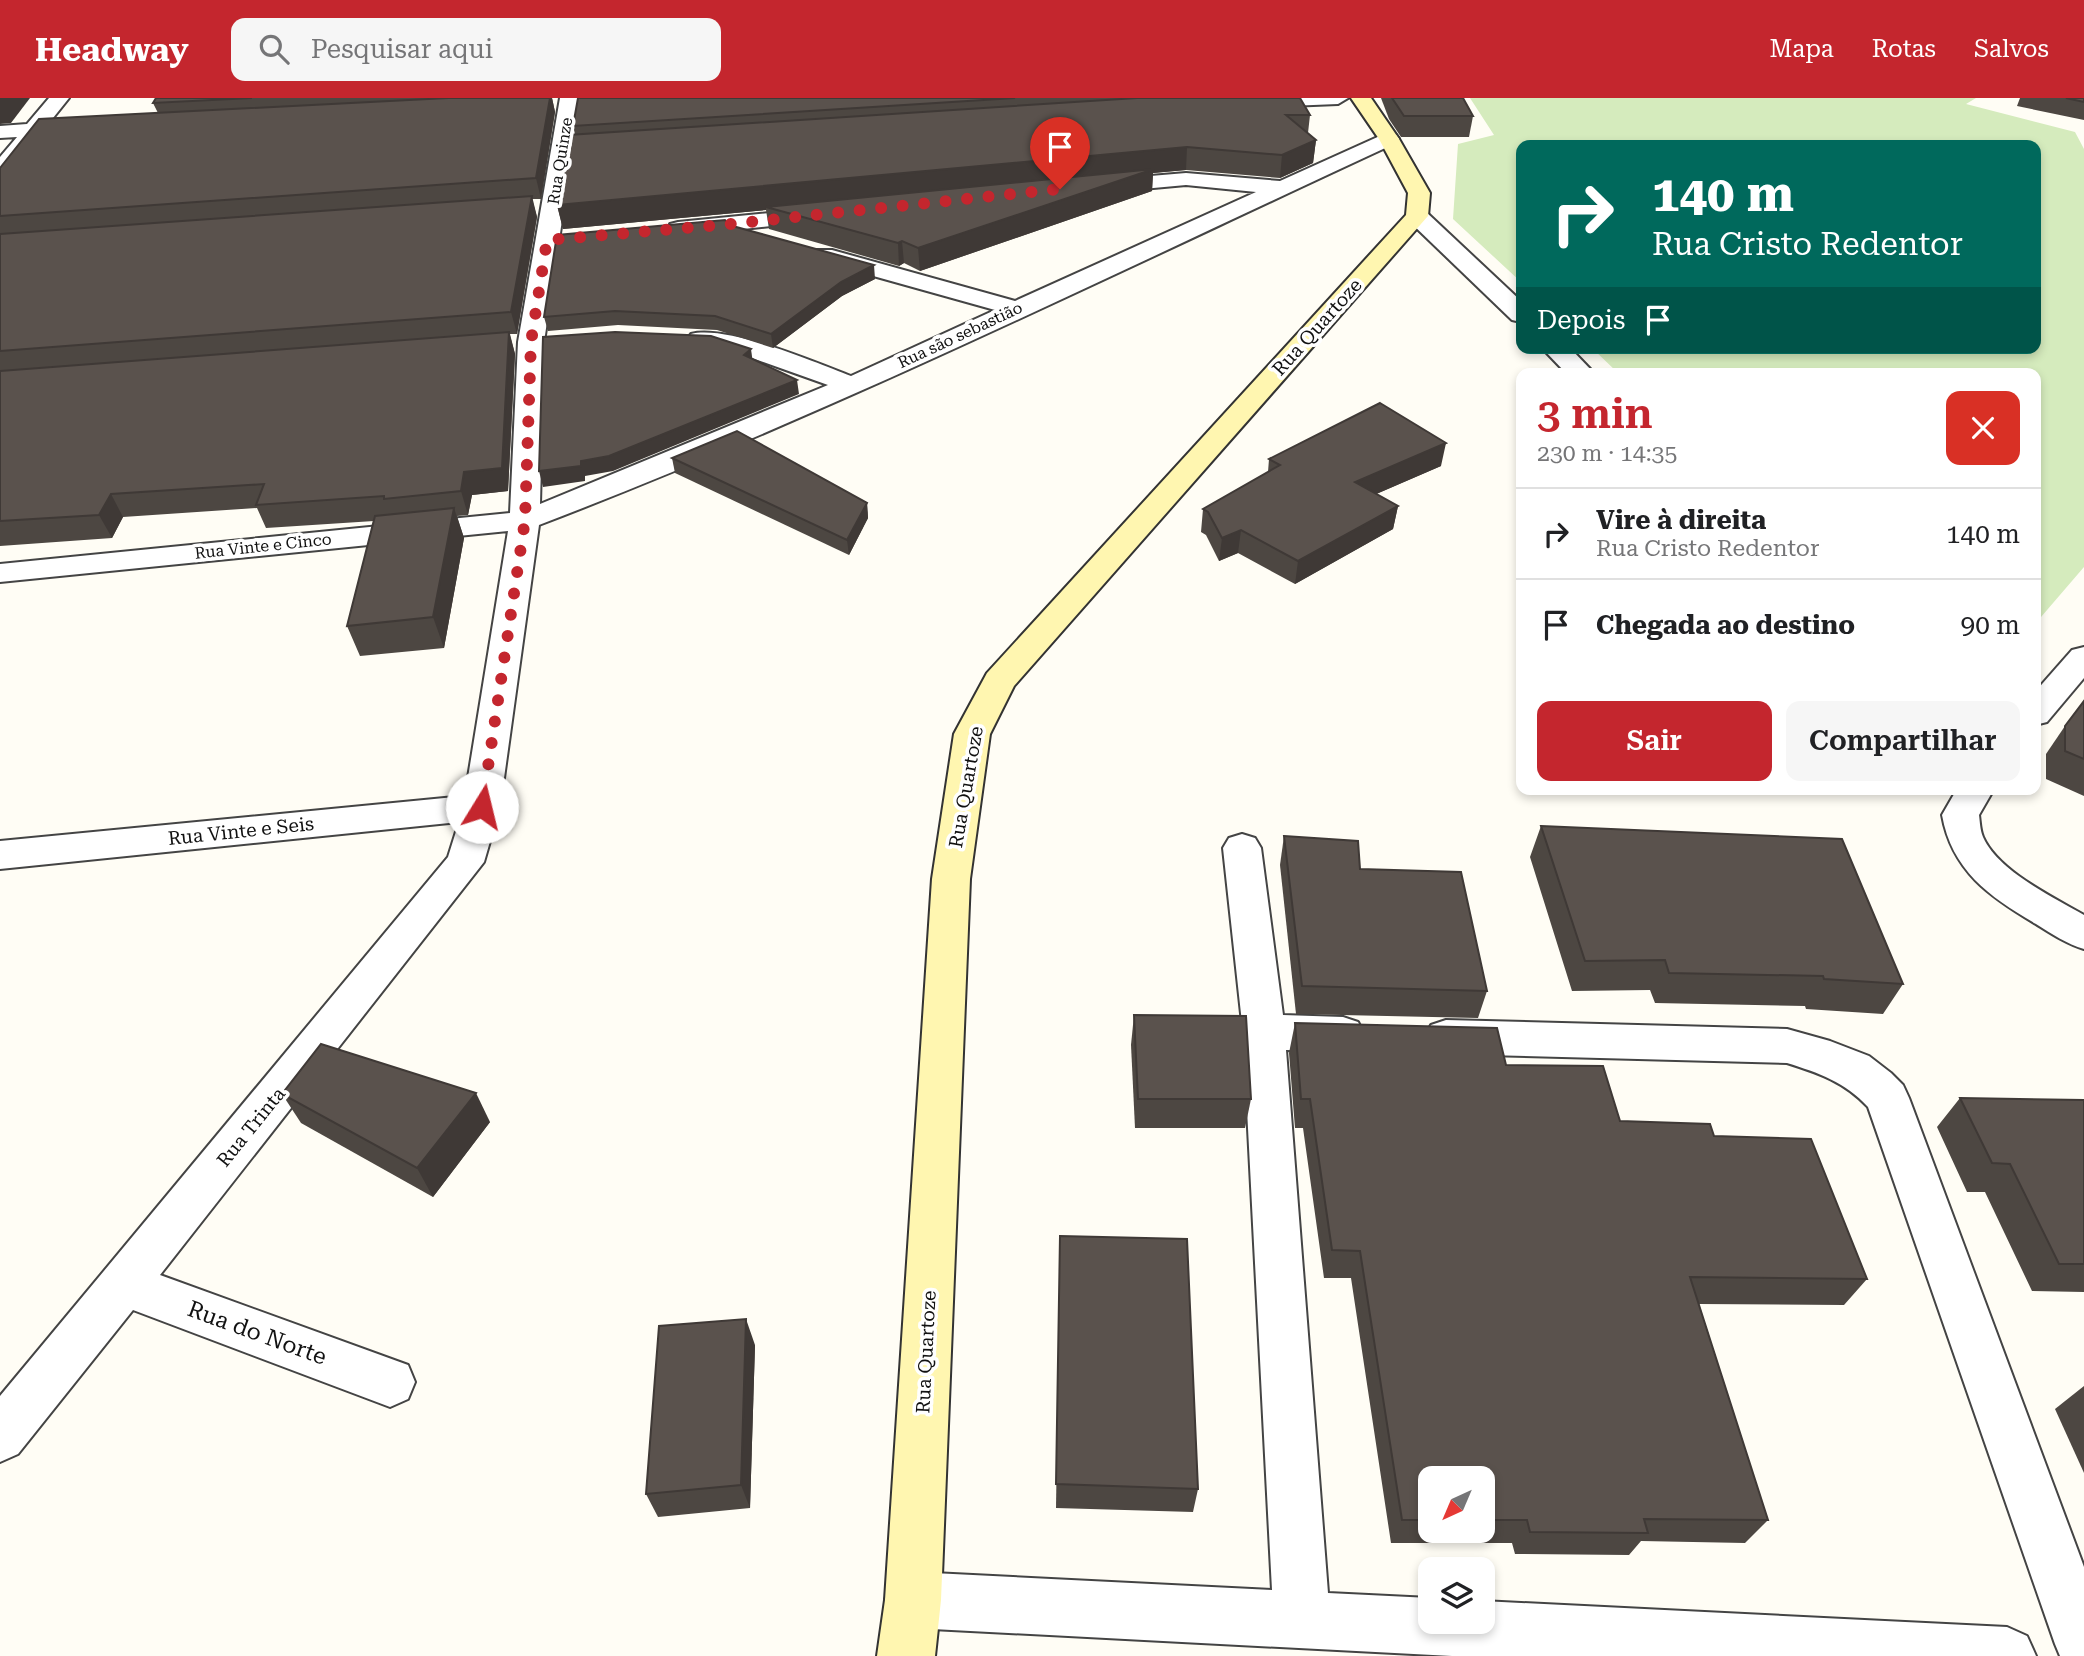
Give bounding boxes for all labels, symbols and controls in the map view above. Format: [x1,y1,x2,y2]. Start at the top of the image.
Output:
search box [231,18,721,81]
text: Headway [35,30,189,69]
icon: search [255,30,293,68]
text: Pesquisar aqui [311,34,493,64]
text: Mapa [1770,35,1834,63]
text: Rotas [1872,35,1936,63]
text: Salvos [1974,35,2049,63]
street label: Rua Quinze [544,116,576,206]
pin [1030,117,1090,189]
icon: arrive [1041,128,1079,166]
text: 140 m [1652,166,1794,223]
icon: right [1537,168,1628,259]
text: Rua Cristo Redentor [1652,225,1963,263]
street label: Rua Quartoze [1267,274,1367,380]
street label: Rua são sebastião [895,298,1026,372]
icon: arrive [1639,301,1677,339]
text: Depois [1537,305,1625,335]
text: 3 min [1537,389,1653,438]
button: close [1946,391,2020,465]
text: 230 m · 14:35 [1537,440,1677,467]
text: Vire à direita [1596,505,1766,535]
icon: right [1537,515,1575,553]
text: 140 m [1946,519,2020,549]
street label: Rua Vinte e Cinco [194,529,332,563]
text: Rua Cristo Redentor [1596,535,1819,562]
icon: arrive [1537,606,1575,644]
text: Chegada ao destino [1596,610,1855,640]
text: 90 m [1961,610,2020,640]
button: Sair [1537,701,1772,781]
button: Compartilhar [1786,701,2020,781]
street label: Rua Quartoze [944,724,988,850]
position arrow [445,770,519,844]
street label: Rua Vinte e Seis [167,812,315,850]
street label: Rua Trinta [212,1082,290,1171]
street label: Rua Quartoze [911,1290,941,1414]
street label: Rua do Norte [184,1295,330,1371]
north arrow [1418,1466,1494,1544]
map controls [1418,1466,1495,1634]
button: layers [1418,1557,1495,1634]

